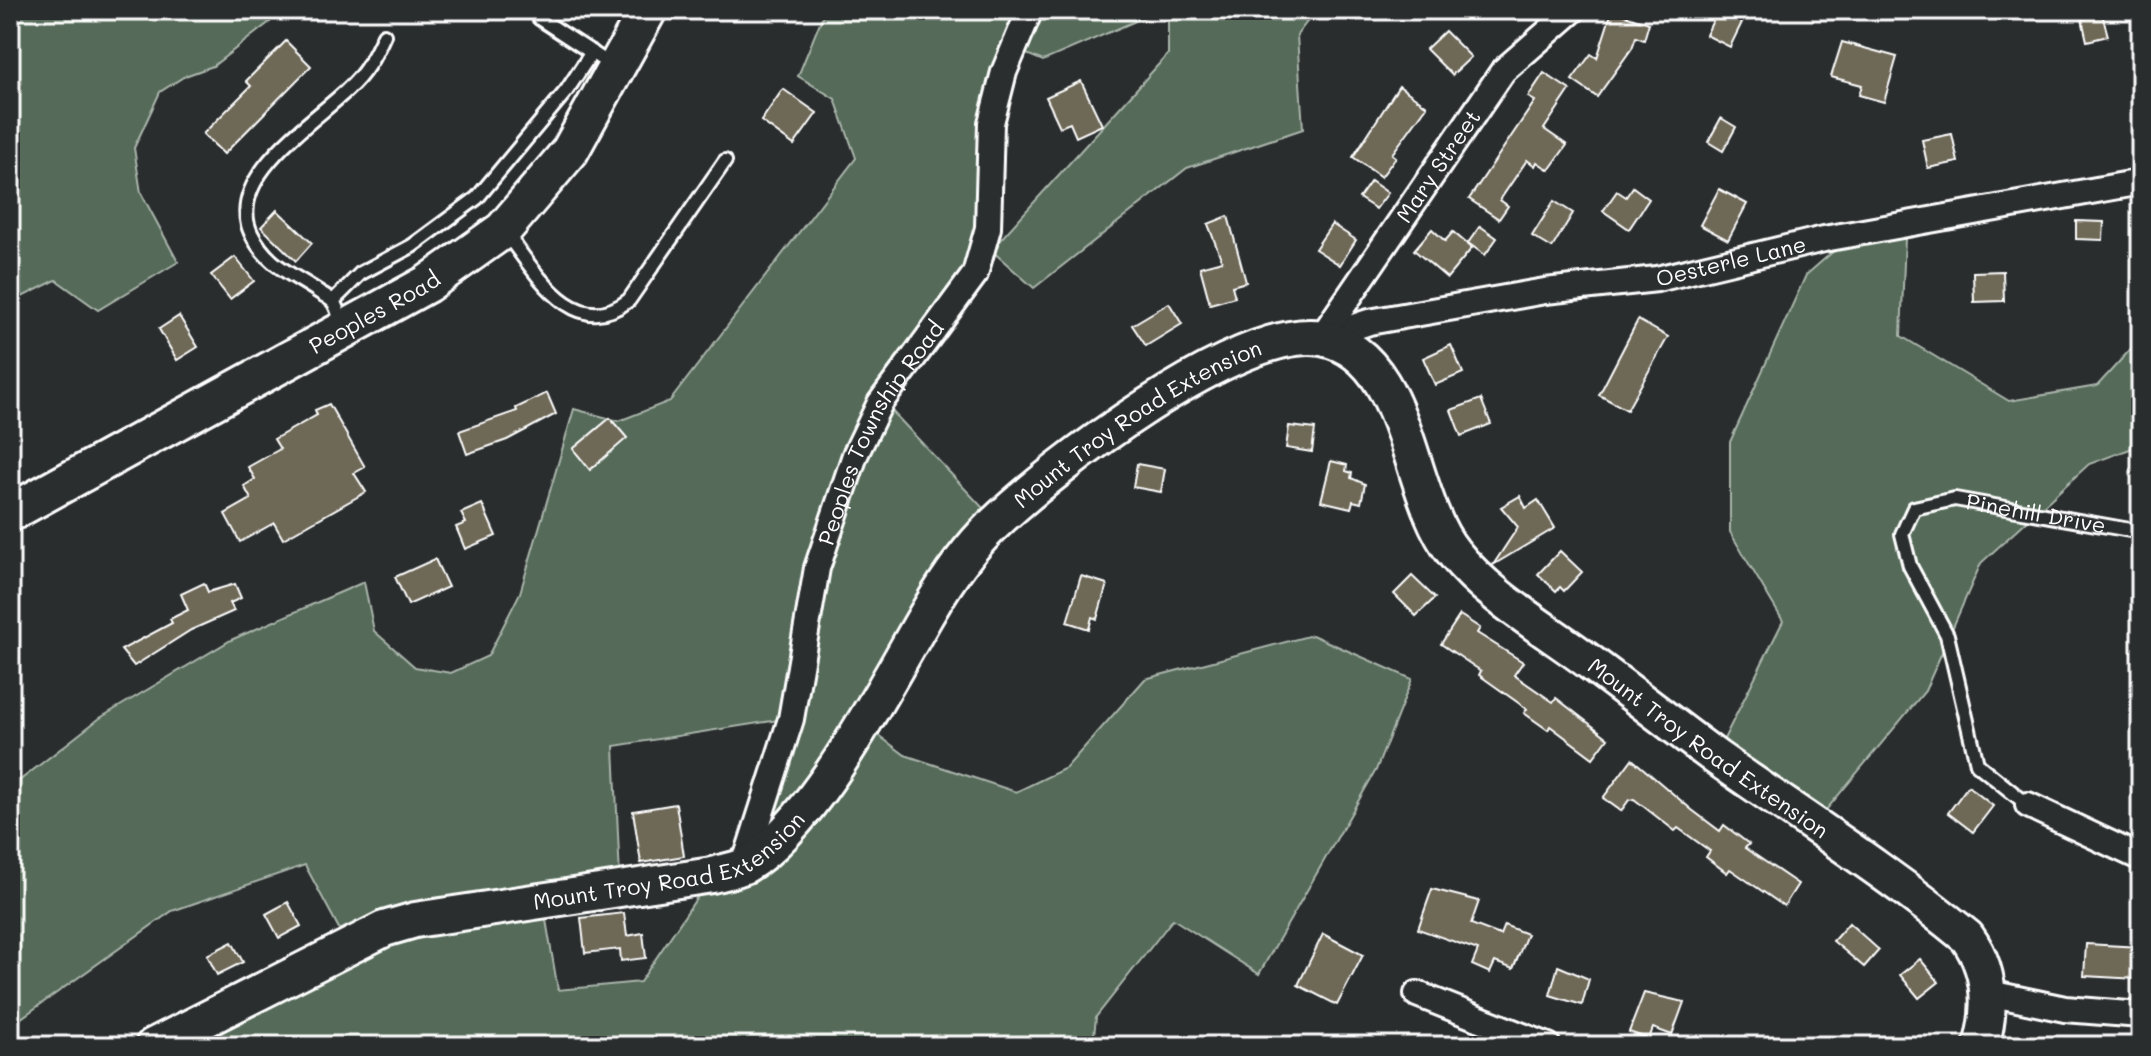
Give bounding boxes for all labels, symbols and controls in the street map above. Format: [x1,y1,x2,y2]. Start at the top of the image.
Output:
street label: Mary Street [1389,104,1487,228]
street label: Oesterle Lane [1653,229,1809,293]
street label: Peoples Road [304,264,446,360]
street label: Peoples Township Road [811,315,950,549]
street label: Mount Troy Road Extension [1007,333,1265,514]
street label: Pinehill Drive [1964,486,2108,540]
street label: Mount Troy Road Extension [1582,651,1834,844]
street label: Mount Troy Road Extension [531,805,811,916]

